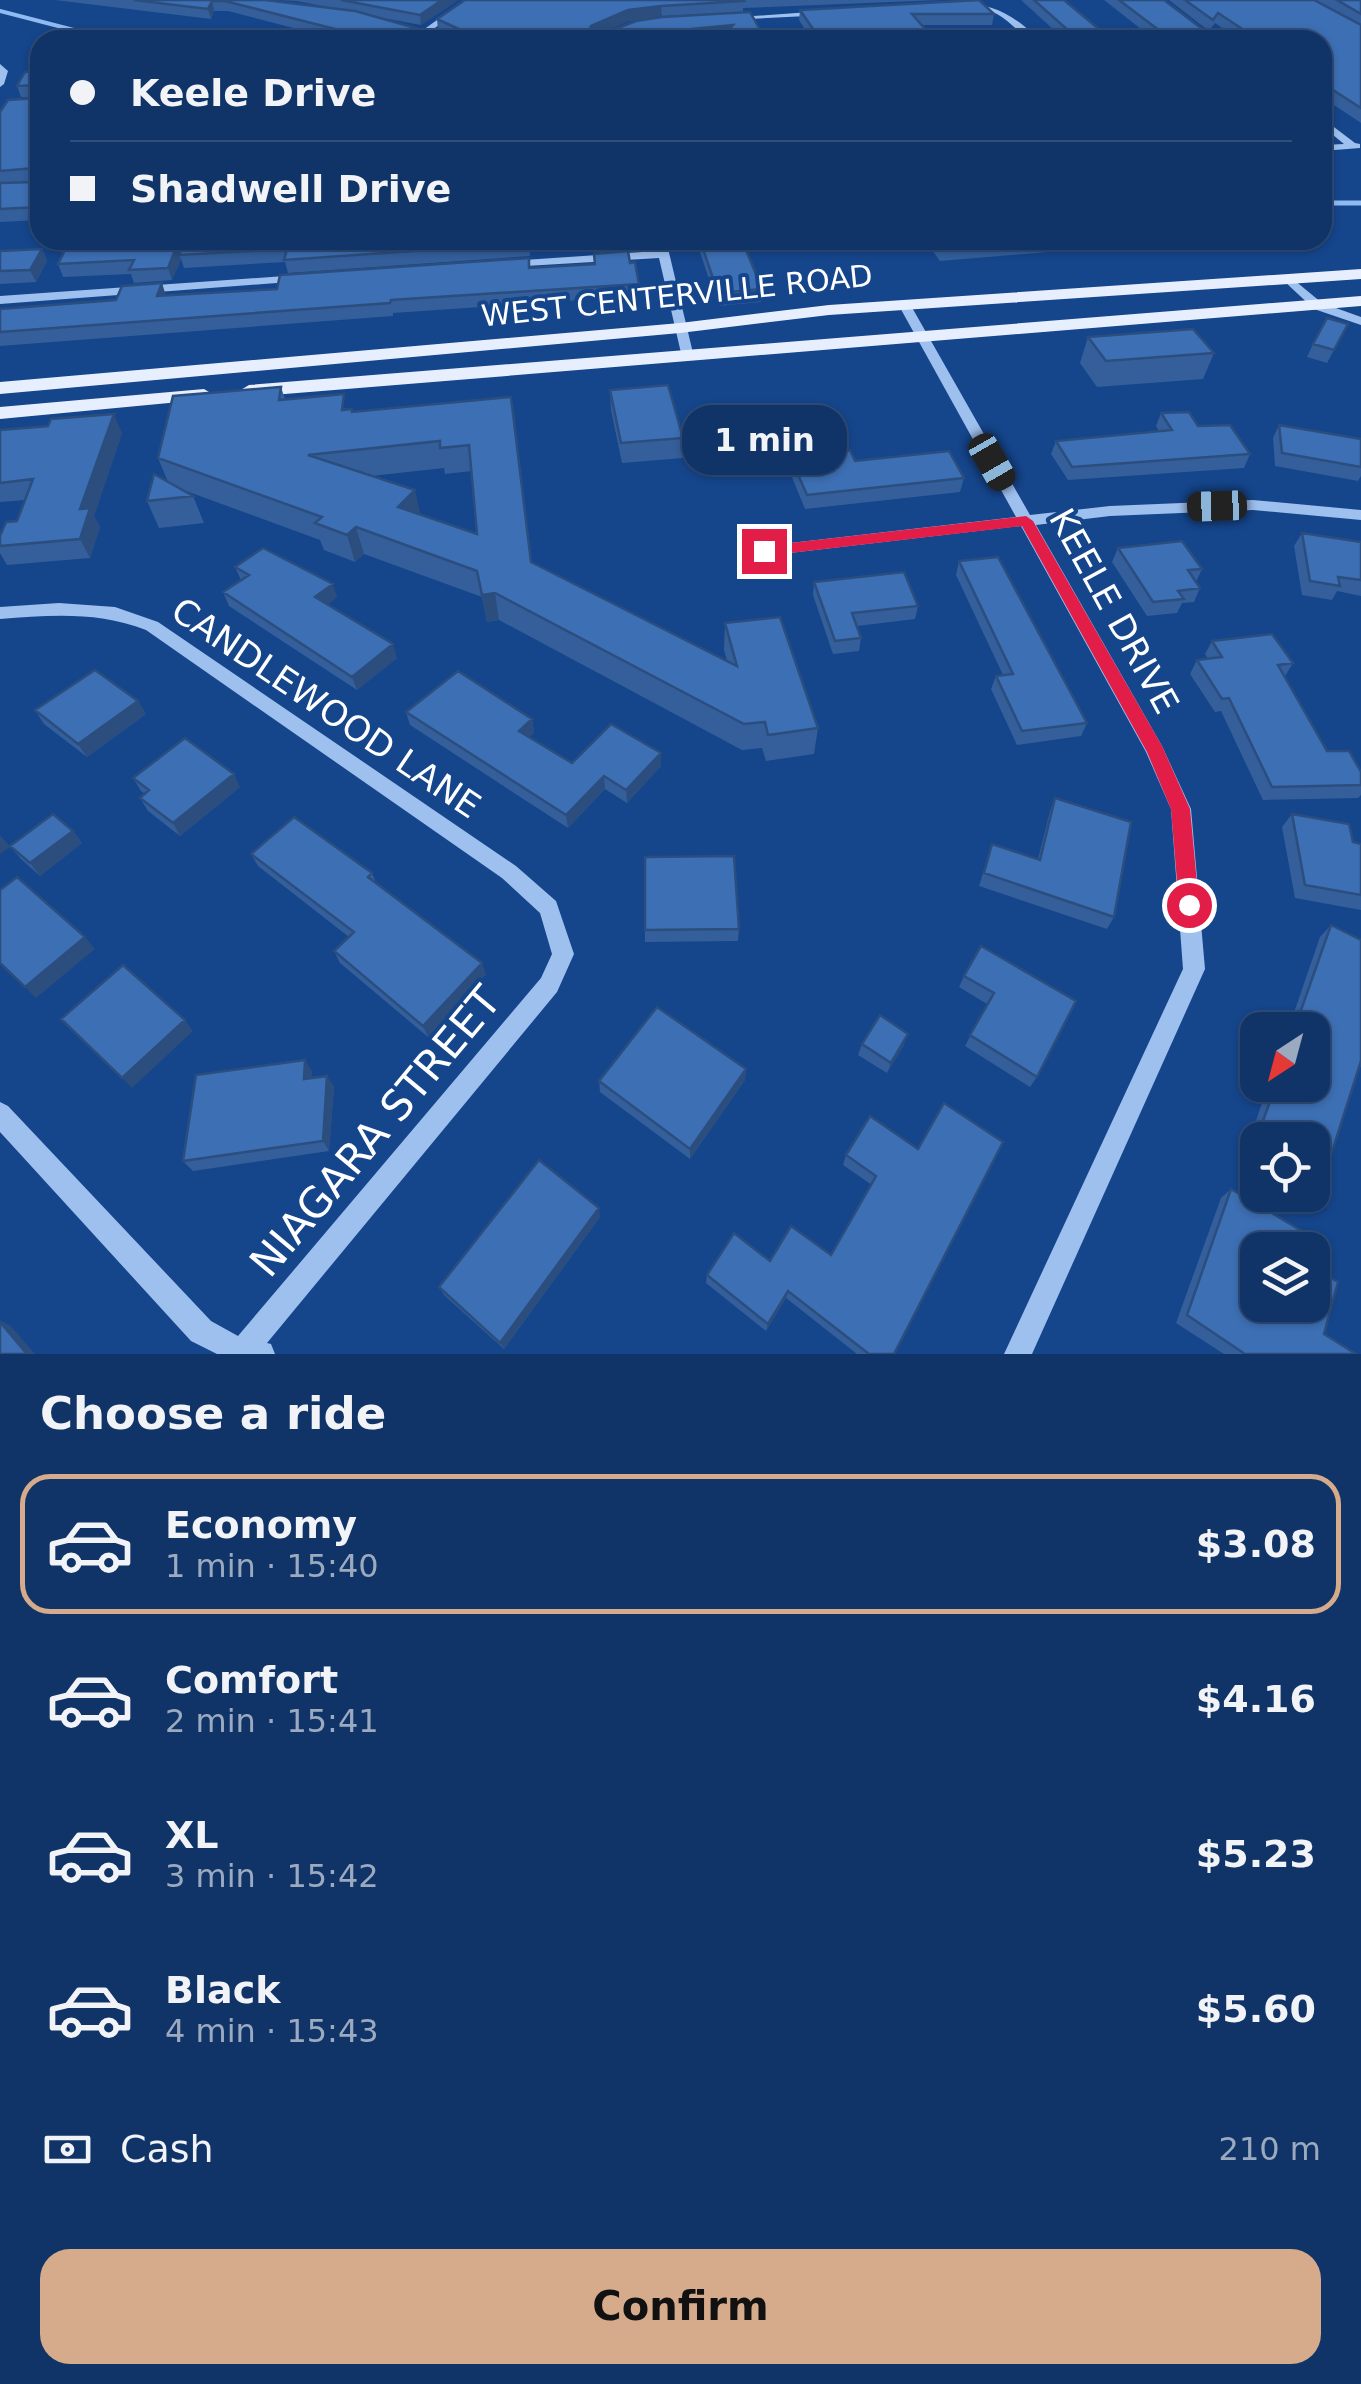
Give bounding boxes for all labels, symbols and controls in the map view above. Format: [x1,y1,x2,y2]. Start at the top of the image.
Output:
text: Keele Drive [130,71,376,115]
text: Shadwell Drive [130,167,451,211]
street label: WEST CENTERVILLE ROAD [480,258,874,333]
callout: 1 min [682,406,846,476]
text: 1 min [714,421,815,459]
car [964,429,1020,495]
car [1186,490,1248,522]
street label: KEELE DRIVE [1041,502,1187,720]
route end [742,529,787,574]
street label: CANDLEWOOD LANE [164,590,488,826]
route start [1167,883,1212,928]
street label: NIAGARA STREET [240,976,511,1286]
north arrow [1240,1012,1330,1102]
map controls [1240,1012,1330,1322]
button: locate [1240,1122,1330,1212]
button: layers [1240,1232,1330,1322]
text: Choose a ride [40,1387,386,1440]
icon: car [45,1499,135,1589]
text: Economy [165,1503,357,1547]
text: $3.08 [1196,1522,1316,1566]
text: 1 min · 15:40 [165,1547,379,1585]
icon: car [45,1654,135,1744]
text: Comfort [165,1658,338,1702]
text: $4.16 [1196,1677,1316,1721]
text: 2 min · 15:41 [165,1702,379,1740]
icon: car [45,1809,135,1899]
text: XL [165,1813,219,1857]
text: $5.23 [1196,1832,1316,1876]
text: 3 min · 15:42 [165,1857,379,1895]
icon: car [45,1964,135,2054]
text: Black [165,1968,280,2012]
text: $5.60 [1196,1987,1316,2031]
text: 4 min · 15:43 [165,2012,379,2050]
icon: cash [40,2122,95,2177]
text: Cash [120,2127,214,2171]
text: 210 m [1219,2130,1321,2168]
button: Confirm [40,2249,1321,2364]

